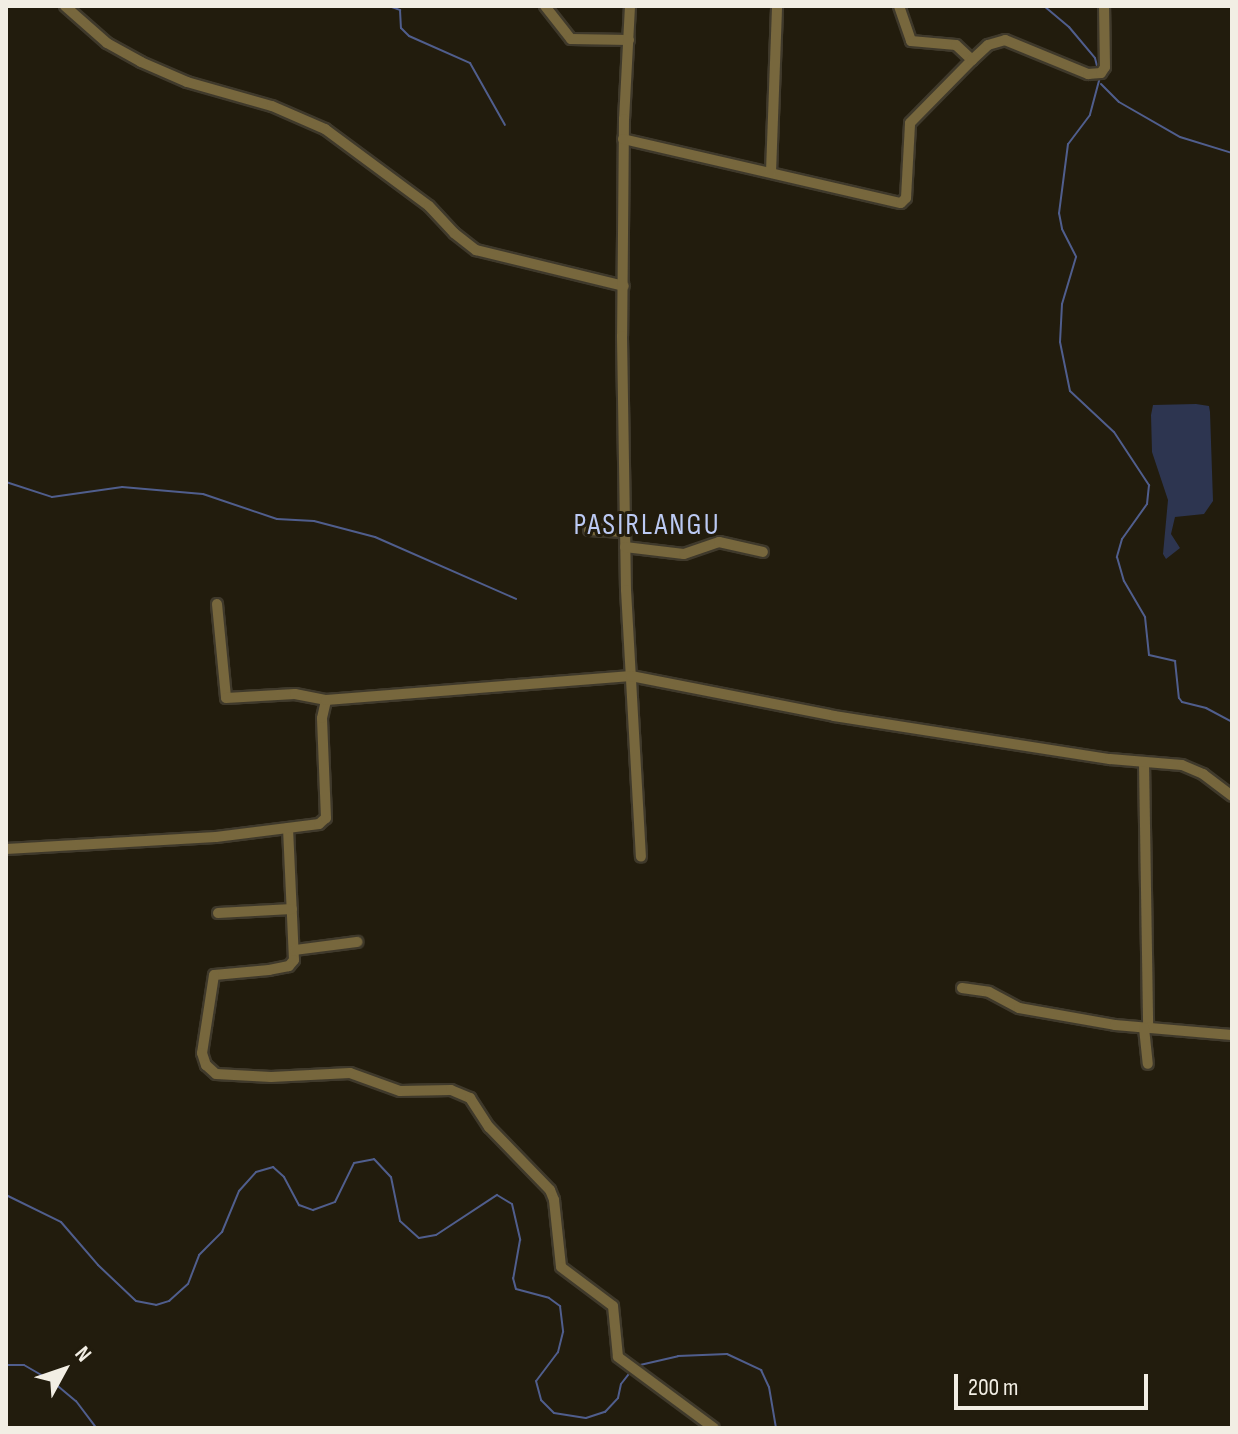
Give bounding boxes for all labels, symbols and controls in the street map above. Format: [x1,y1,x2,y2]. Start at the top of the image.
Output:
district label: PASIRLANGU [574,507,720,543]
north arrow [24,1330,104,1410]
text: N [69,1341,97,1367]
scale bar [958,1358,1152,1408]
text: 200 m [968,1373,1019,1402]

